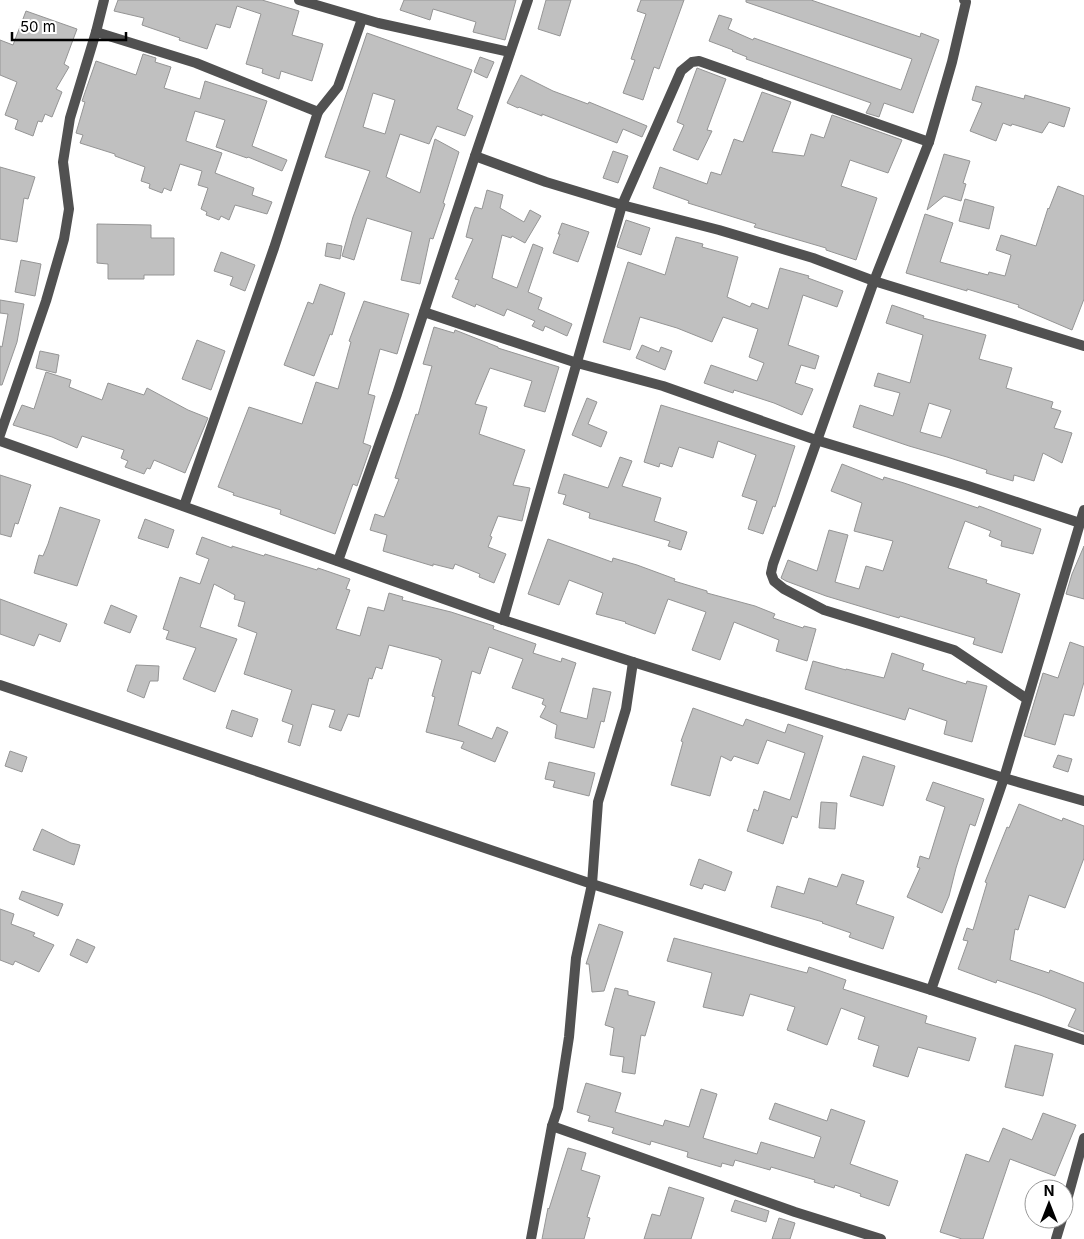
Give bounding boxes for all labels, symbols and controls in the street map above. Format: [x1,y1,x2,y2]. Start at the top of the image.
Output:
scale bar [12,10,126,42]
text: 50 m [20,17,56,36]
north arrow [1024,1179,1074,1229]
text: N [1044,1182,1054,1199]

